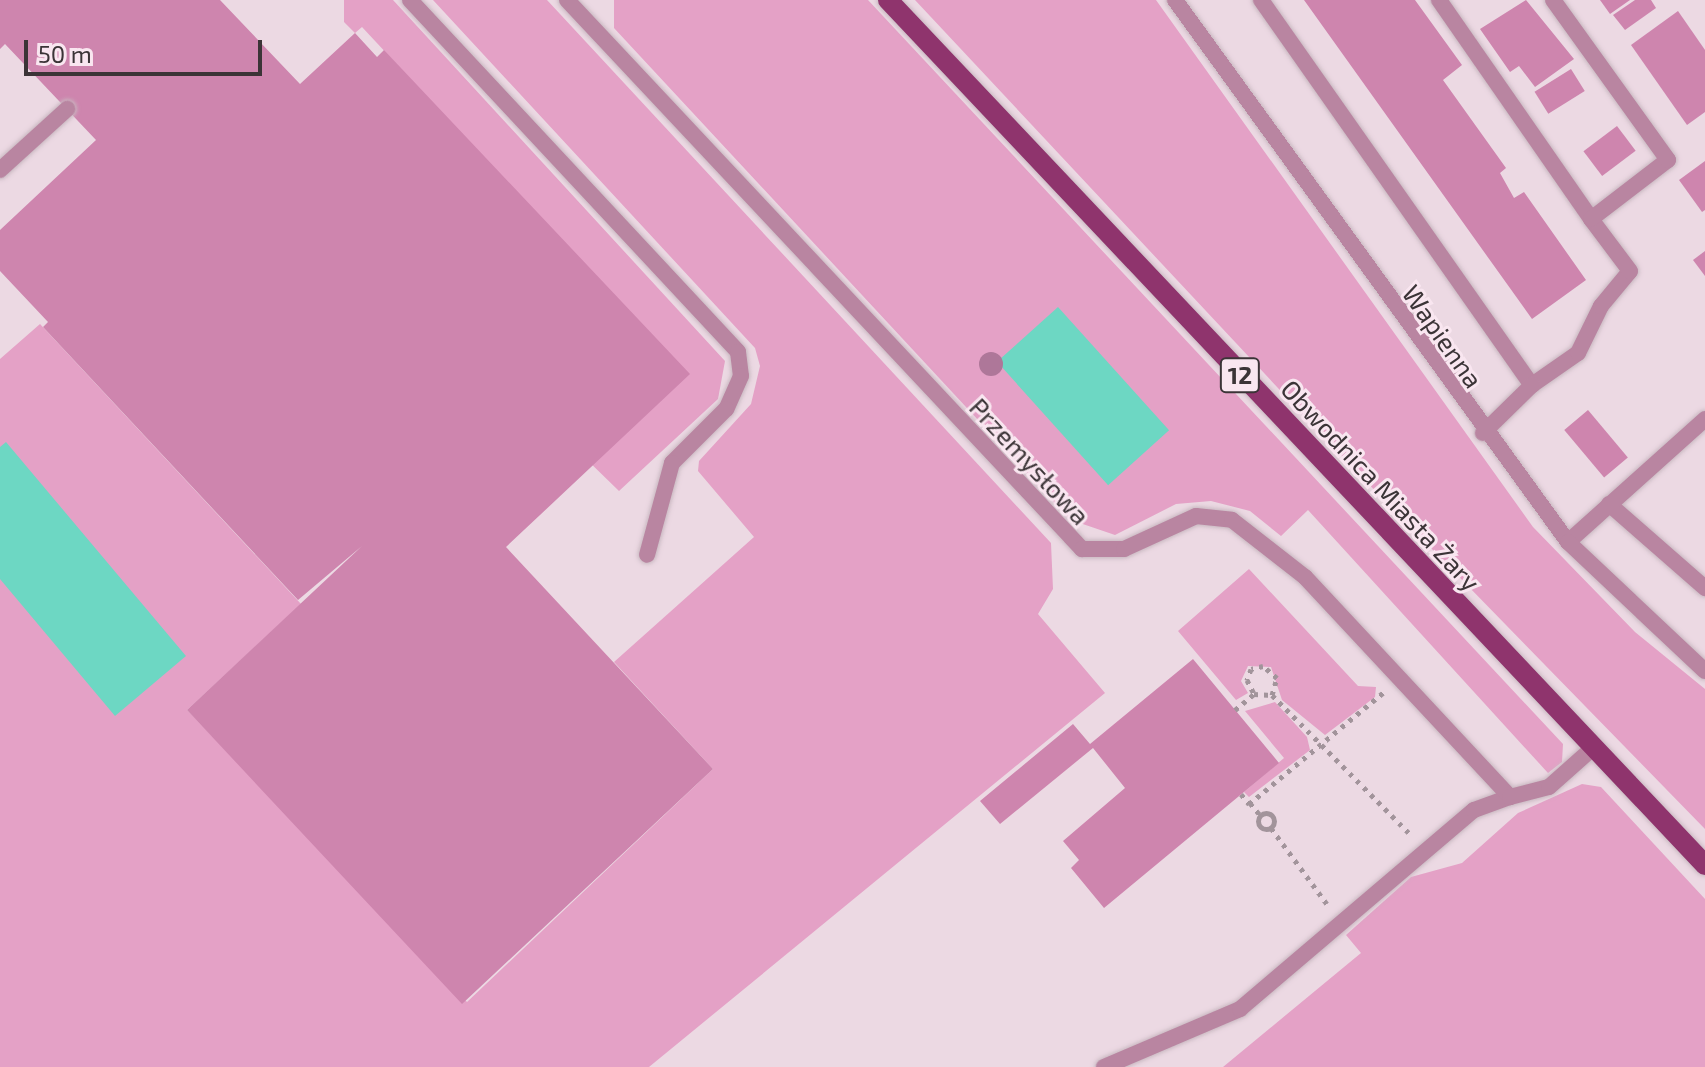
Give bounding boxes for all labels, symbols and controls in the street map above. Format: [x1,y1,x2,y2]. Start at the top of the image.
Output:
scale bar [28,24,266,74]
text: 50 m [38,39,92,68]
street label: Wapienna [1396,278,1490,394]
road number: 12 [1218,355,1262,395]
street label: Obwodnica Miasta Żary [1275,373,1487,597]
street label: Przemysłowa [964,391,1096,531]

